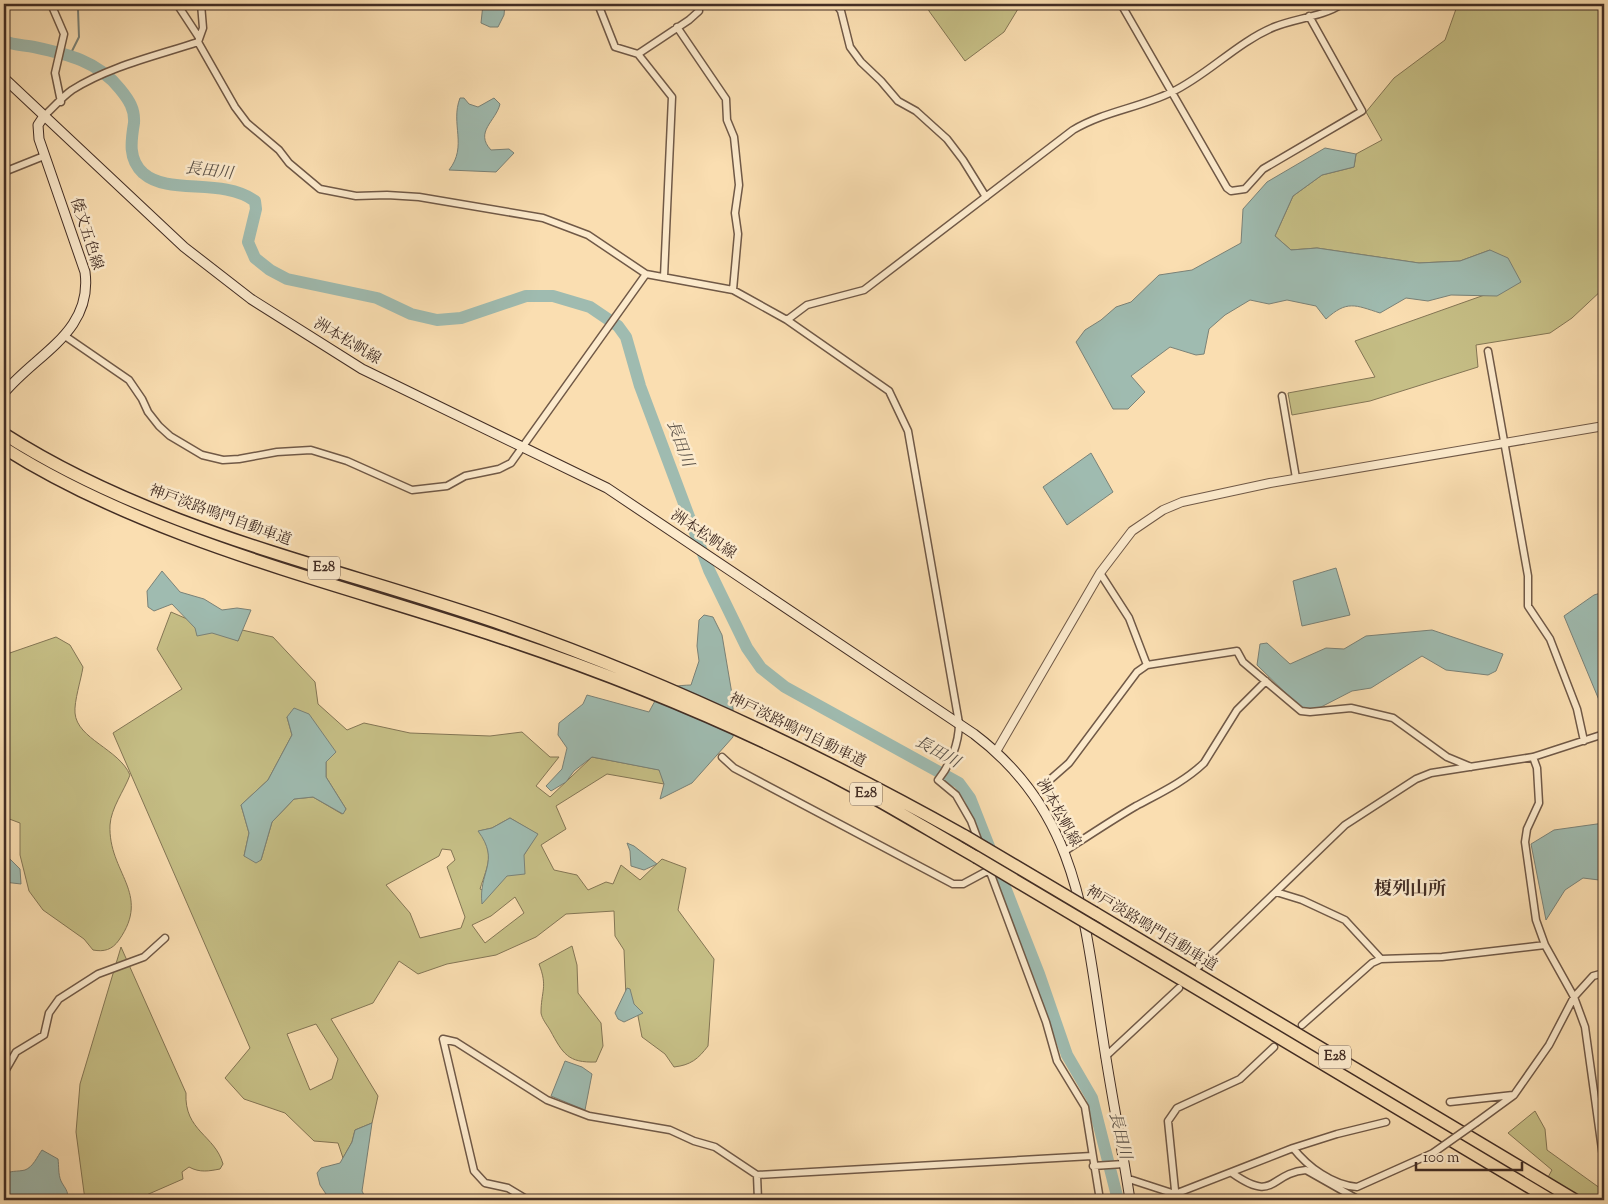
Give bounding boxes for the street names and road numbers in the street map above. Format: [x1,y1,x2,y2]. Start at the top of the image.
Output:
street label: 倭文五色線 [64,195,108,273]
street label: 洲本松帆線 [309,314,385,370]
street label: 神戸淡路鳴門自動車道 [146,480,294,552]
street label: 洲本松帆線 [666,505,740,565]
road number: E28 [308,556,340,580]
street label: 神戸淡路鳴門自動車道 [725,689,869,773]
street label: 洲本松帆線 [1031,775,1085,851]
road number: E28 [850,782,882,806]
street label: 神戸淡路鳴門自動車道 [1081,881,1221,977]
road number: E28 [1319,1046,1351,1068]

